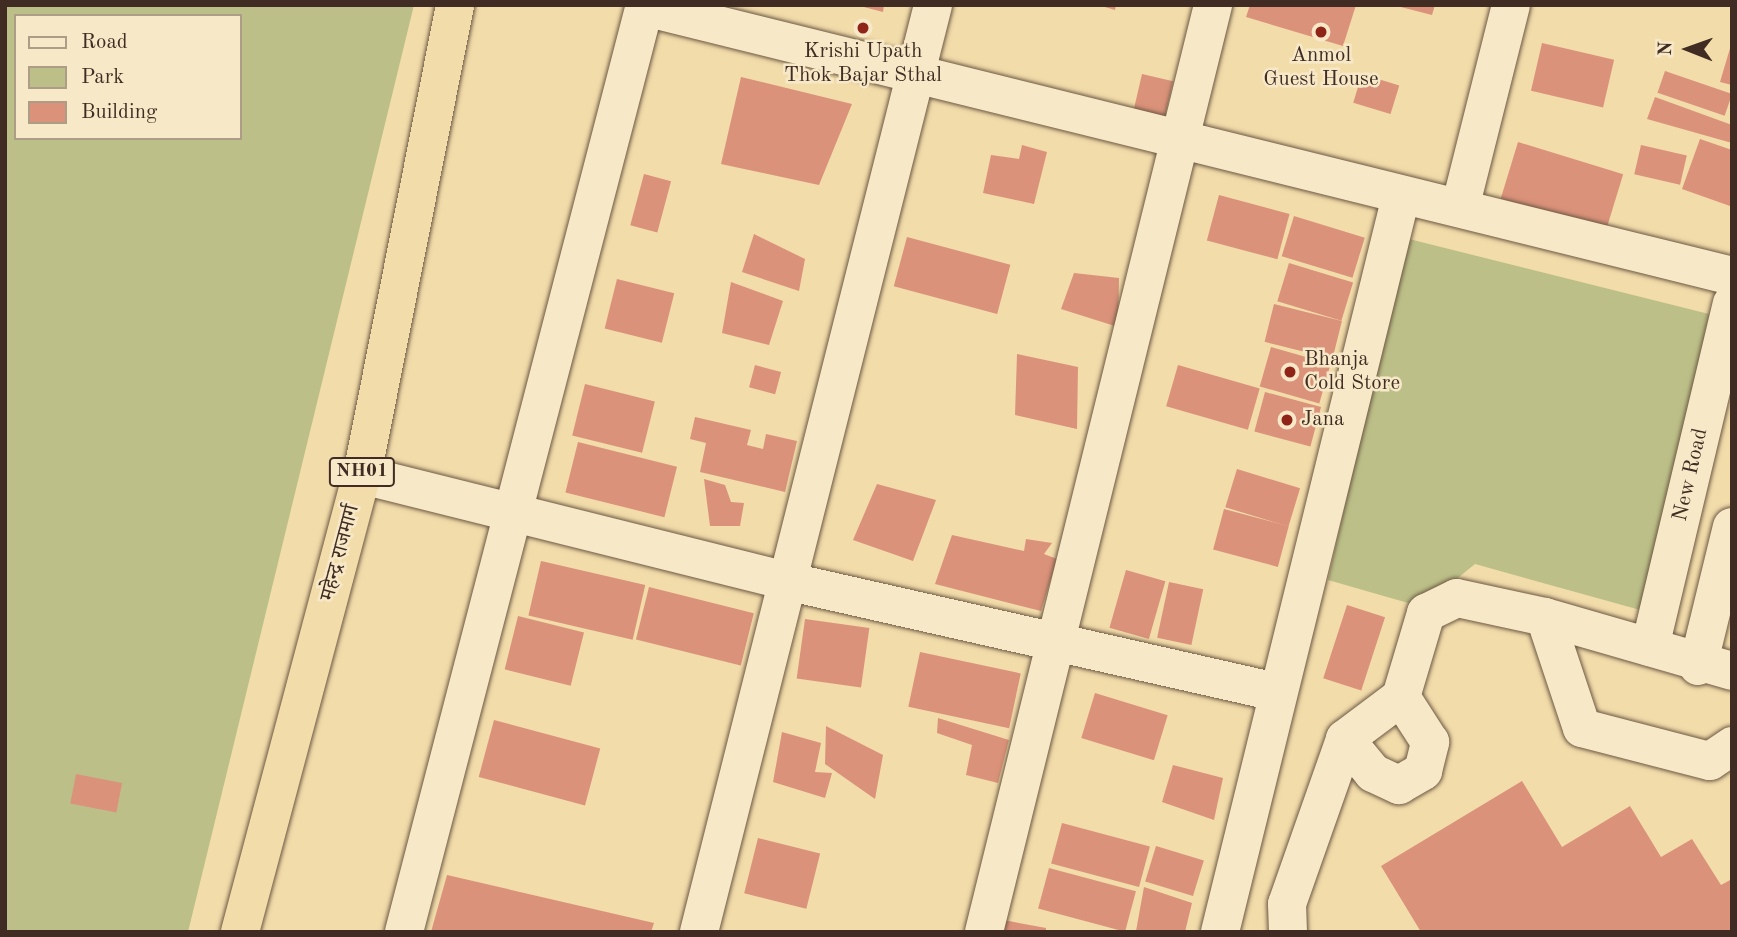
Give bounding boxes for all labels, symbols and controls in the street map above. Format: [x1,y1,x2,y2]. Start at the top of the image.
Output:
legend [14,14,242,140]
north arrow [1653,14,1723,84]
marker: Krishi Upath Thok Bajar Sthal [855,20,871,36]
marker: Anmol Guest House [1313,24,1329,40]
text: Road [81,32,128,53]
place label: Krishi Upath Thok Bajar Sthal [784,39,942,89]
text: N [1657,41,1676,56]
place label: Anmol Guest House [1263,43,1379,93]
text: Park [81,67,124,88]
text: Building [81,102,157,123]
place label: Bhanja Cold Store [1304,347,1400,397]
marker: Bhanja Cold Store [1282,364,1298,380]
place label: Jana [1301,407,1344,433]
marker: Jana [1279,412,1295,428]
street label: New Road [1668,426,1714,524]
road number: NH01 [329,457,395,488]
street label: महेन्द्र राजमार्ग [316,502,366,604]

